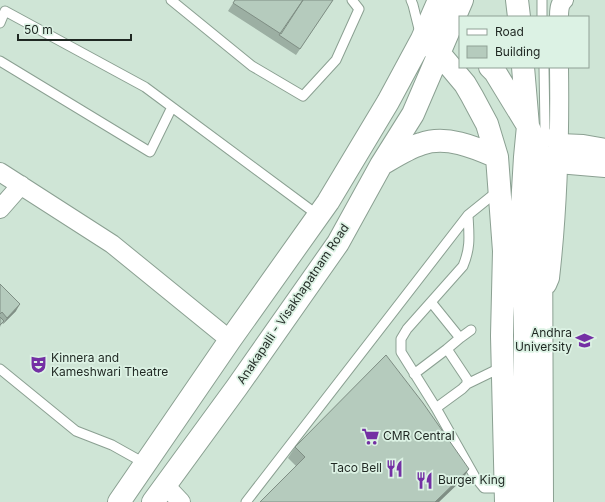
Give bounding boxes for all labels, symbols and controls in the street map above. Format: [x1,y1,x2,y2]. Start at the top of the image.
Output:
scale bar [18,16,131,42]
legend [459,16,589,68]
text: 50 m [24,22,53,37]
text: Road [495,24,524,39]
text: Building [495,44,540,59]
street label: Anakapalli - Visakhapatnam Road [233,221,352,387]
place label: Andhra University [515,325,572,354]
school or university icon: Andhra University [575,330,595,350]
place label: Kinnera and Kameshwari Theatre [51,350,168,379]
theatre icon: Kinnera and Kameshwari Theatre [28,355,48,375]
supermarket icon: CMR Central [360,426,380,446]
place label: CMR Central [383,428,455,443]
restaurant icon: Taco Bell [385,458,405,478]
place label: Taco Bell [330,460,382,475]
restaurant icon: Burger King [415,470,435,490]
place label: Burger King [438,472,505,487]

